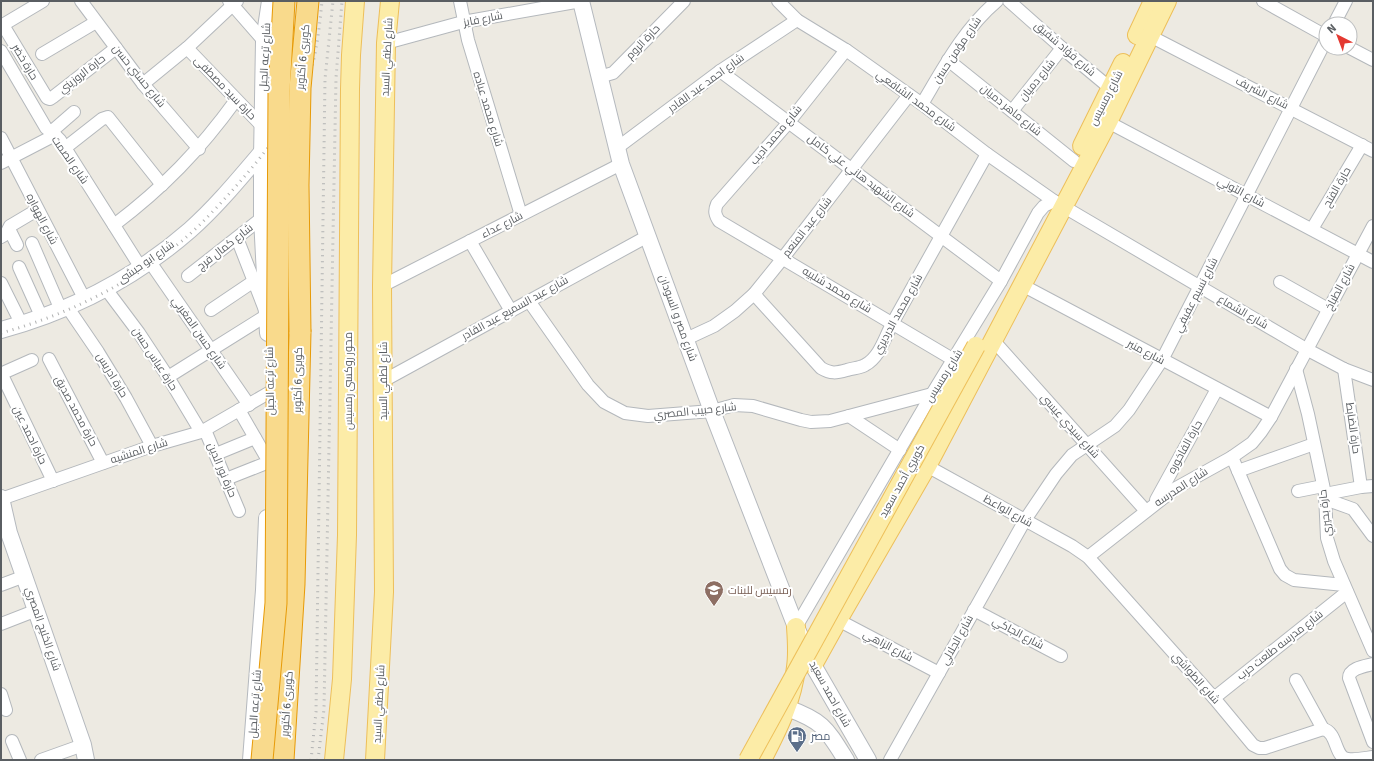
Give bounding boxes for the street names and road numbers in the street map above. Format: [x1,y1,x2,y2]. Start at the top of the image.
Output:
street label: شارع فايز [461,9,504,30]
street label: شارع مؤمن حسن [930,14,985,86]
street label: شارع لطفي السيد [378,17,398,97]
street label: شارع فؤاد شفيق [1031,19,1098,80]
street label: شارع ترعه الجبل [257,22,274,92]
street label: حارة الروم [623,22,663,63]
street label: كوبرى 6 أكتوبر [293,23,312,91]
street label: حارة خضر [9,41,41,82]
street label: شارع حسني حسن [108,42,168,111]
street label: شارع احمد عبد القادر [665,51,747,116]
street label: حارة الروزيني [56,52,109,98]
street label: حارة سيد مصطفى [191,54,259,122]
street label: شارع دميان [1016,57,1059,104]
street label: شارع محمد الشافعي [872,68,958,136]
street label: شارع رمسيس [1087,68,1126,128]
street label: شارع محمد عباده [469,70,506,148]
street label: شارع الشريف [1233,74,1291,113]
street label: شارع ماهر دميان [977,81,1044,139]
street label: شارع محمد اديب [747,103,805,168]
street label: شارع الشهيد هاني علي كامل [804,132,917,222]
street label: شارع الصمت [48,134,91,187]
street label: حارة الفتح [1320,165,1355,210]
street label: شارع التوني [1214,174,1267,212]
street label: شارع الهواره [23,191,60,247]
street label: شارع عبد المنعم [780,194,835,260]
street label: شارع عداء [479,209,525,242]
street label: شارع كمال فرج [194,221,256,274]
street label: شارع ابو حبشى [115,238,177,287]
street label: شارع نسيم عفيفي [1171,255,1222,336]
street label: شارع الطباخ [1322,262,1359,313]
street label: شارع محمد شلبيه [800,264,874,317]
street label: شارع محمد الدرديري [871,272,927,357]
street label: شارع عبد السميع عبد القادر [459,273,571,344]
street label: شارع مصر و السودان [655,273,700,363]
street label: شارع الشماع [1215,292,1270,332]
street label: شارع حسن المغربي [167,294,229,373]
street label: حارة عباس حسن [130,325,180,393]
street label: محور روكسى رمسيس [342,332,355,430]
street label: شارع منير [1124,336,1167,368]
street label: شارع لطفي السيد [377,342,392,420]
street label: شارع ترعه الجبل [263,346,278,416]
street label: كوبرى 6 أكتوبر [290,347,305,414]
street label: شارع رمسيس [923,347,966,405]
street label: حارة ادريس [94,350,130,400]
street label: حارة محمد صديق [52,373,100,449]
street label: شارع سيدي عيسي [1036,391,1102,462]
street label: شارع حبيب المصري [653,400,737,424]
street label: حارة الضابط [1343,402,1363,454]
street label: حارة احمد عين [10,404,50,466]
street label: حارة الفاخوره [1165,418,1205,476]
street label: شارع المنشيه [109,436,170,467]
street label: حارة نور الدين [205,441,239,499]
street label: كوبري أحمد سعيد [876,442,929,521]
street label: شارع المدرسه [1152,465,1211,510]
street label: حارة بحيري [1316,489,1336,537]
street label: شارع الواعظ [981,492,1035,531]
street label: شارع الخليج المصري [21,585,63,673]
street label: شارع مدرسه طلعت حرب [1234,607,1326,683]
street label: شارع الجلالي [938,613,978,668]
street label: شارع الجاكي [989,614,1046,654]
street label: شارع الزاهي [860,627,915,666]
street label: شارع الطواشي [1169,649,1223,707]
street label: شارع احمد سعيد [806,659,854,730]
street label: شارع لطفي السيد [370,664,390,744]
street label: شارع ترعه الجبل [246,669,265,739]
street label: كوبرى 6 أكتوبر [277,671,296,738]

